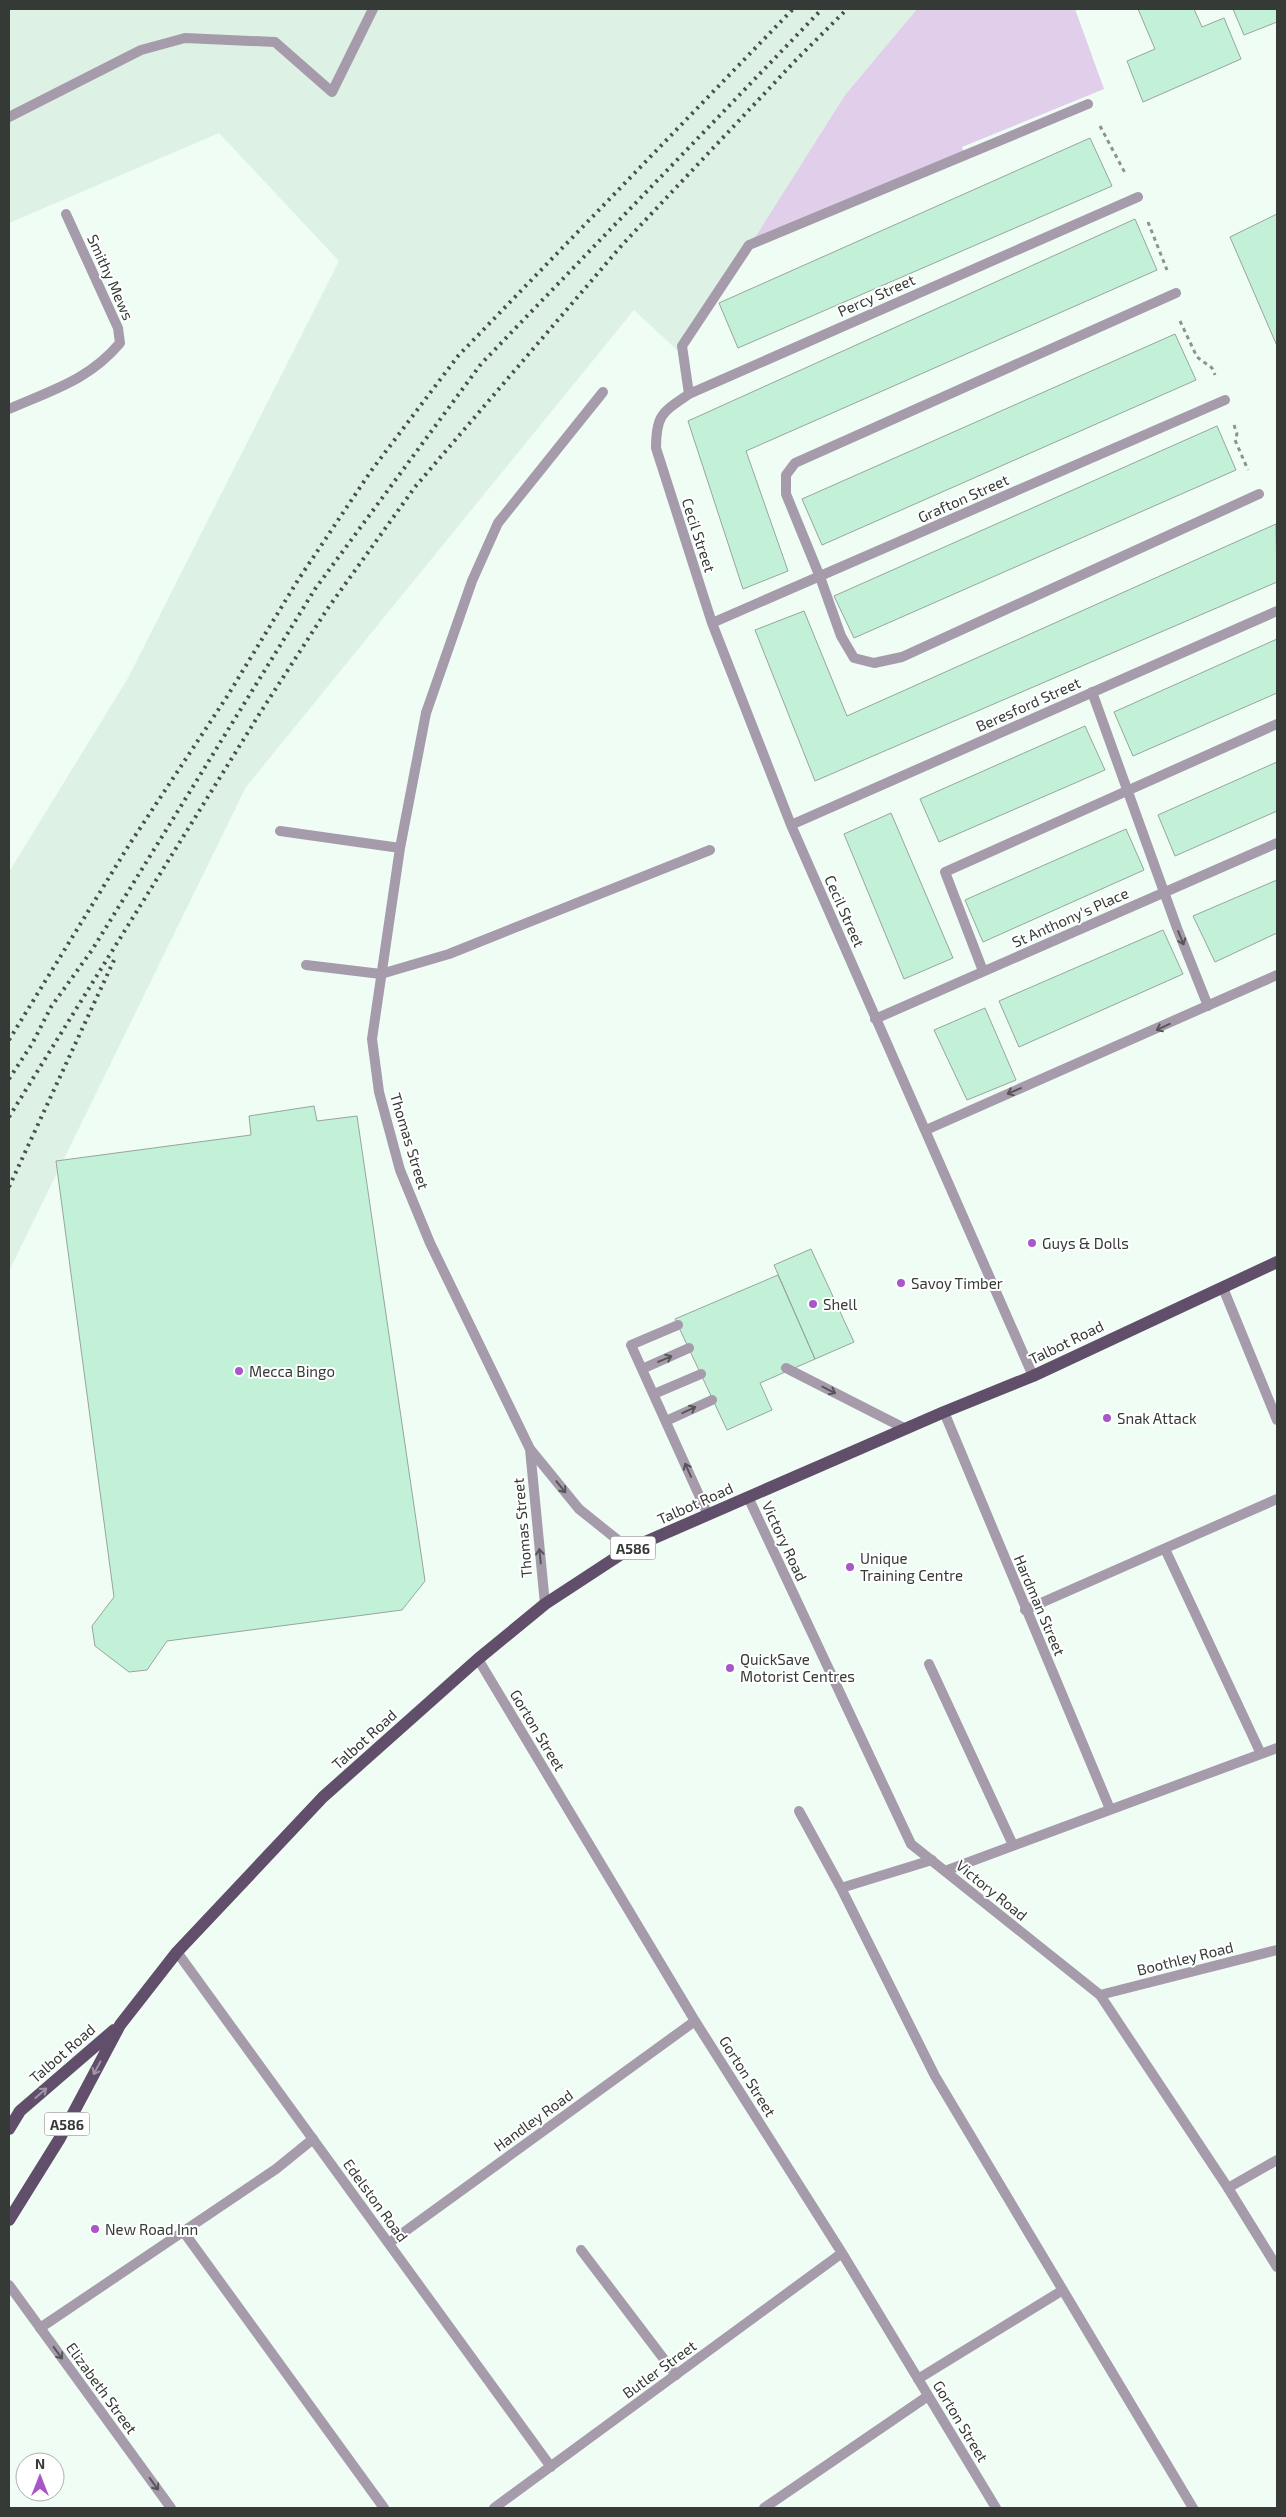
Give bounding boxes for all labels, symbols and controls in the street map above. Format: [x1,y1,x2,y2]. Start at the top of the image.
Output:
street label: Smithy Mews [84,231,138,323]
street label: Percy Street [835,270,918,320]
street label: Grafton Street [915,470,1011,526]
street label: Cecil Street [679,496,720,575]
street label: Beresford Street [973,673,1083,735]
street label: Cecil Street [821,872,869,950]
street label: St Anthony's Place [1009,883,1131,951]
one-way arrow [1177,930,1186,946]
one-way arrow [1156,1022,1171,1032]
one-way arrow [1007,1087,1022,1097]
street label: Thomas Street [387,1091,433,1192]
place label: Guys & Dolls [1042,1234,1129,1252]
marker: Guys & Dolls [1026,1237,1038,1249]
place label: Savoy Timber [911,1274,1003,1292]
marker: Savoy Timber [895,1277,907,1289]
place label: Shell [823,1295,858,1313]
marker: Shell [807,1298,819,1310]
street label: Talbot Road [1026,1316,1106,1368]
one-way arrow [657,1353,672,1363]
place label: Mecca Bingo [249,1362,335,1380]
marker: Mecca Bingo [233,1365,245,1377]
one-way arrow [822,1385,837,1395]
one-way arrow [681,1405,696,1415]
place label: Snak Attack [1117,1409,1197,1427]
marker: Snak Attack [1101,1412,1113,1424]
one-way arrow [683,1463,693,1478]
street label: Thomas Street [509,1477,535,1579]
street label: Talbot Road [654,1478,736,1528]
one-way arrow [555,1480,566,1493]
street label: Victory Road [759,1498,811,1584]
road number: A586 [610,1536,656,1560]
one-way arrow [535,1548,545,1564]
place label: Unique Training Centre [860,1549,963,1584]
street label: Hardman Street [1011,1552,1069,1658]
marker: Unique Training Centre [844,1561,856,1573]
place label: QuickSave Motorist Centres [740,1650,855,1685]
marker: QuickSave Motorist Centres [724,1662,736,1674]
street label: Gorton Street [507,1686,570,1774]
street label: Talbot Road [328,1705,400,1773]
street label: Victory Road [953,1856,1031,1924]
street label: Boothley Road [1135,1937,1235,1979]
street label: Talbot Road [26,2020,98,2086]
street label: Gorton Street [716,2032,780,2120]
one-way arrow [92,2061,102,2076]
street label: Handley Road [490,2085,576,2155]
one-way arrow [34,2087,47,2099]
road number: A586 [44,2112,90,2136]
street label: Edelston Road [340,2155,412,2245]
place label: New Road Inn [105,2220,198,2238]
marker: New Road Inn [89,2223,101,2235]
street label: Butler Street [619,2336,700,2402]
street label: Elizabeth Street [63,2339,141,2437]
one-way arrow [53,2346,63,2360]
street label: Gorton Street [930,2377,993,2465]
north arrow [15,2452,65,2502]
text: N [35,2455,45,2472]
one-way arrow [149,2477,159,2491]

